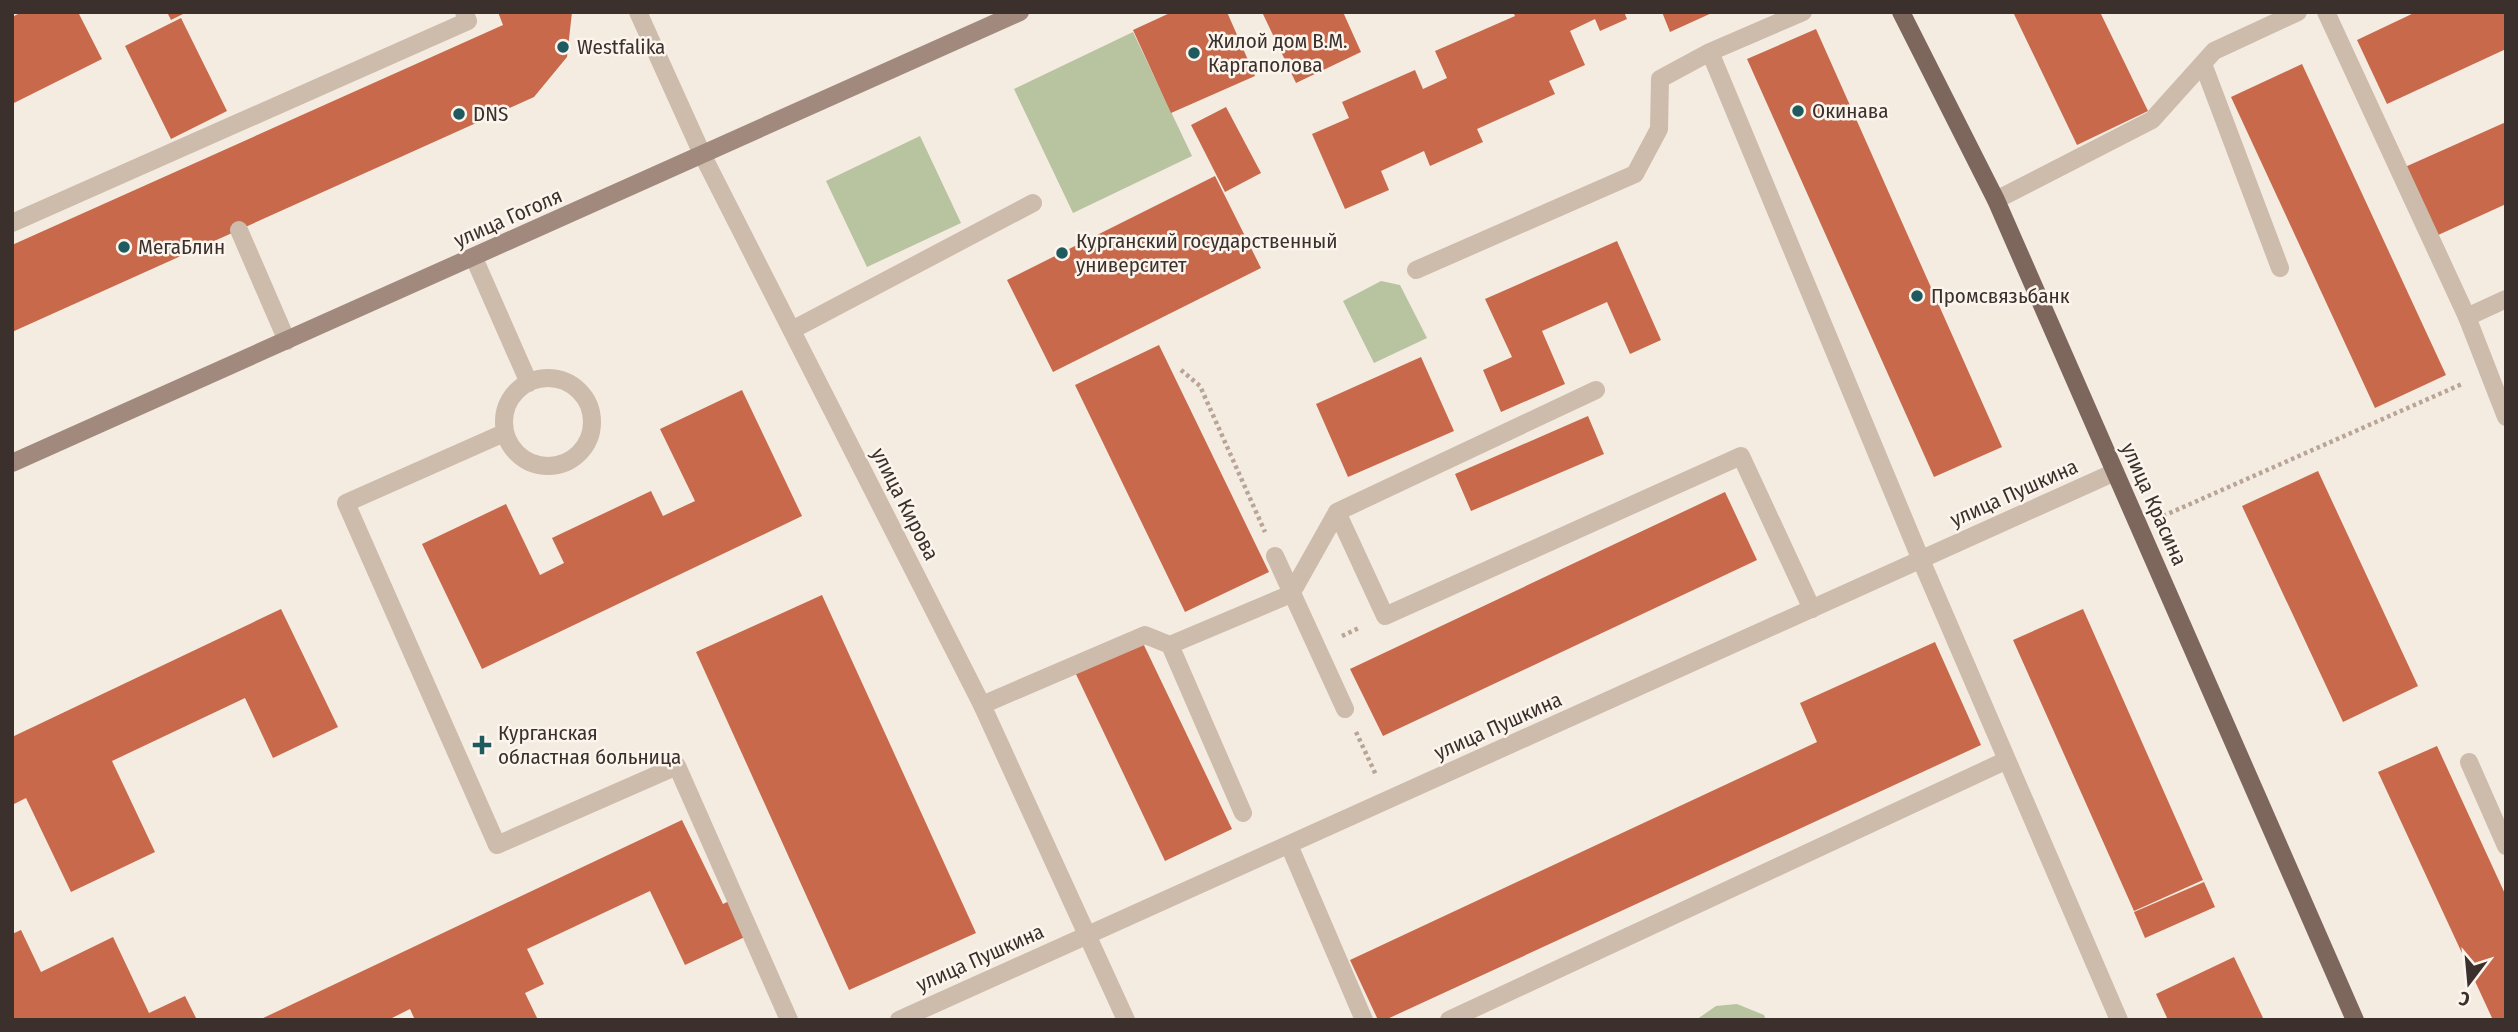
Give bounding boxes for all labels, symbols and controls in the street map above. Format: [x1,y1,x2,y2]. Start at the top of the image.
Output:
place label: Жилой дом В.М. Каргаполова [1208,28,1348,78]
place label: Westfalika [577,34,665,60]
marker: Westfalika [555,39,571,55]
marker: Жилой дом В.М. Каргаполова [1186,45,1202,61]
place label: Окинава [1812,98,1888,124]
place label: DNS [473,101,508,127]
marker: Окинава [1790,103,1806,119]
marker: DNS [451,106,467,122]
street label: улица Гоголя [450,183,566,253]
place label: Курганский государственный университет [1076,228,1338,278]
place label: МегаБлин [138,234,225,260]
marker: МегаБлин [116,239,132,255]
marker: Курганский государственный университет [1054,245,1070,261]
place label: Промсвязьбанк [1931,283,2070,309]
marker: Промсвязьбанк [1909,288,1925,304]
street label: улица Красина [2115,439,2193,569]
street label: улица Кирова [866,443,944,565]
street label: улица Пушкина [1946,453,2082,533]
street label: улица Пушкина [1430,686,1566,766]
place label: Курганская областная больница [498,720,681,770]
marker: Курганская областная больница [472,735,492,755]
street label: улица Пушкина [912,918,1048,998]
north arrow [2434,948,2504,1018]
text: С [2456,986,2472,1011]

